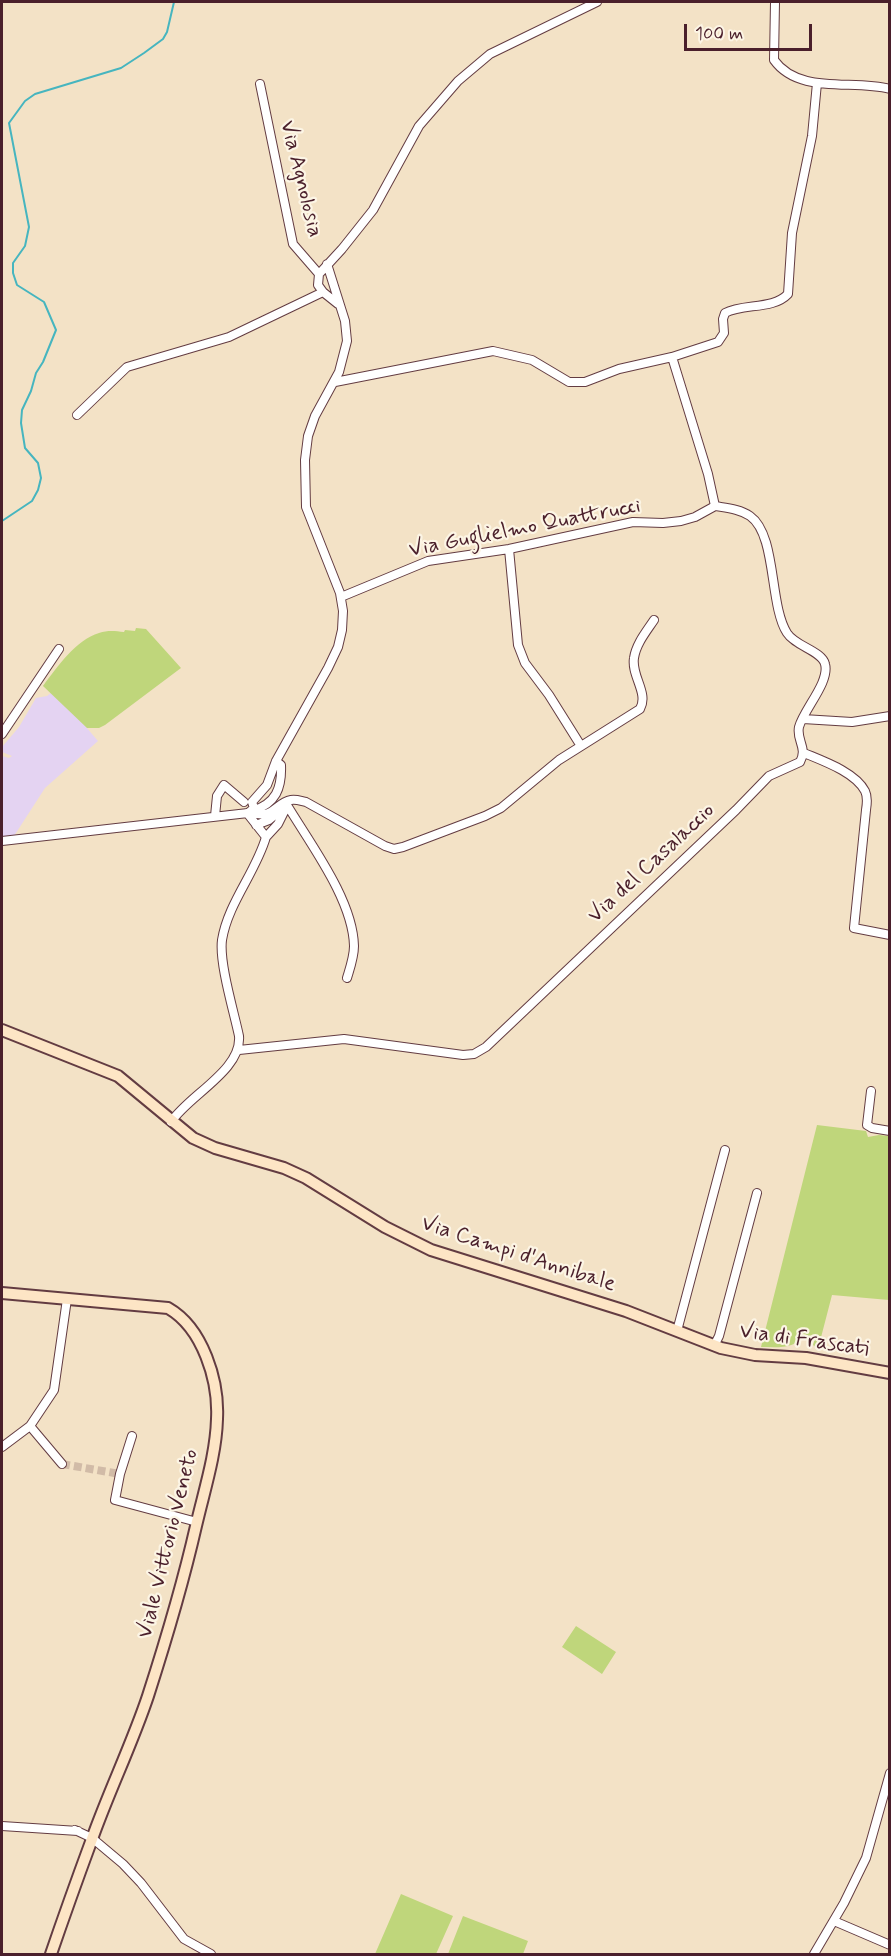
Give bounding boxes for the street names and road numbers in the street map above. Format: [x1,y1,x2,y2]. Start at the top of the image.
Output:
street label: Via Agnolosia [273,118,327,240]
street label: Via Guglielmo Quattrucci [407,494,643,564]
street label: Via del Casalaccio [583,798,721,930]
street label: Via Campi d'Annibale [417,1211,619,1299]
street label: Via di Frascati [738,1319,870,1363]
street label: Viale Vittorio Veneto [133,1447,205,1641]

